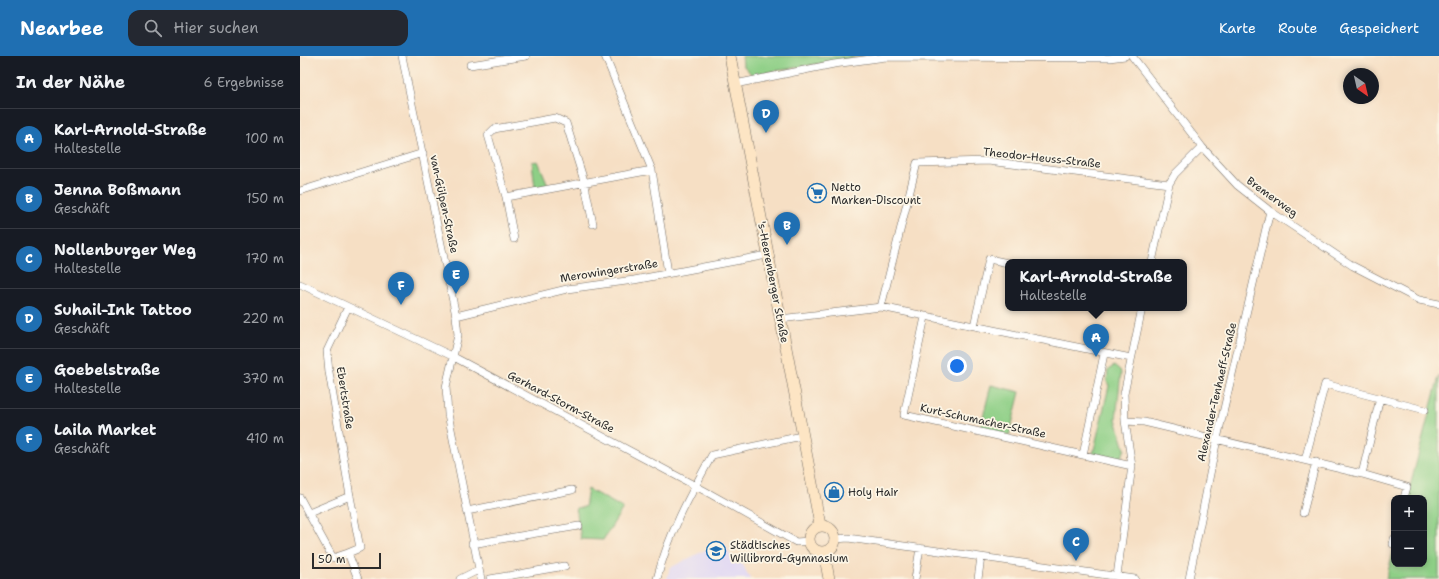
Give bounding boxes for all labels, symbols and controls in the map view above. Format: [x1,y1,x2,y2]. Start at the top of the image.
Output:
search box [128,10,408,46]
text: Nearbee [20,16,104,41]
icon: search [142,17,164,39]
text: Hier suchen [174,18,259,38]
text: Karte [1219,19,1256,37]
text: Route [1278,19,1317,37]
text: Gespeichert [1339,19,1419,37]
north arrow [1343,68,1379,104]
text: In der Nähe [16,71,125,93]
text: 6 Ergebnisse [204,74,284,91]
pin: D [753,100,779,133]
text: Karl-Arnold-Straße [54,120,207,140]
text: A [24,130,34,147]
text: 100 m [245,130,284,147]
text: Haltestelle [54,140,121,157]
street label: Theodor-Heuss-Straße [982,144,1102,172]
street label: van-Gülpen-Straße [426,153,462,255]
street label: Bremerweg [1243,173,1301,221]
text: Jenna Boßmann [54,180,181,200]
place label: Netto Marken-Discount [831,180,921,208]
supermarket icon: Netto Marken-Discount [806,182,828,204]
text: B [25,190,33,207]
text: 150 m [246,190,284,207]
text: Geschäft [54,200,110,217]
pin: B [774,212,800,245]
street label: 's-Heerenberger Straße [754,220,792,344]
text: Nollenburger Weg [54,240,196,260]
text: C [25,250,33,267]
text: 170 m [246,250,284,267]
street label: Merowingerstraße [559,256,659,286]
popup [1005,259,1187,311]
text: Haltestelle [54,260,121,277]
pin: E [443,261,469,294]
text: Karl-Arnold-Straße [1020,267,1172,287]
pin: F [388,272,414,305]
text: Haltestelle [1020,287,1087,304]
text: Suhail-Ink Tattoo [54,300,192,320]
text: D [24,310,34,327]
text: 220 m [242,310,284,327]
text: Geschäft [54,320,110,337]
street label: Alexander-Tenhaeff-Straße [1194,321,1240,463]
pin: A [1083,324,1109,357]
your location [947,356,967,376]
text: Goebelstraße [54,360,160,380]
street label: Ebertstraße [333,365,357,431]
street label: Gerhard-Storm-Straße [505,367,617,437]
text: E [25,370,33,387]
text: 370 m [242,370,284,387]
text: Haltestelle [54,380,121,397]
street label: Kurt-Schumacher-Straße [919,400,1047,442]
text: Laila Market [54,420,156,440]
text: F [25,430,33,447]
text: 410 m [246,430,284,447]
text: Geschäft [54,440,110,457]
shop icon: Holy Hair [823,481,845,503]
place label: Holy Hair [848,485,899,500]
map controls [1391,495,1427,567]
button: + [1391,495,1427,531]
pin: C [1063,528,1089,561]
button: − [1391,531,1427,567]
place label: Städtisches Willibrord-Gymnasium [730,538,849,566]
school or university icon: Städtisches Willibrord-Gymnasium [705,540,727,562]
scale bar [312,551,381,570]
text: 50 m [318,552,346,567]

